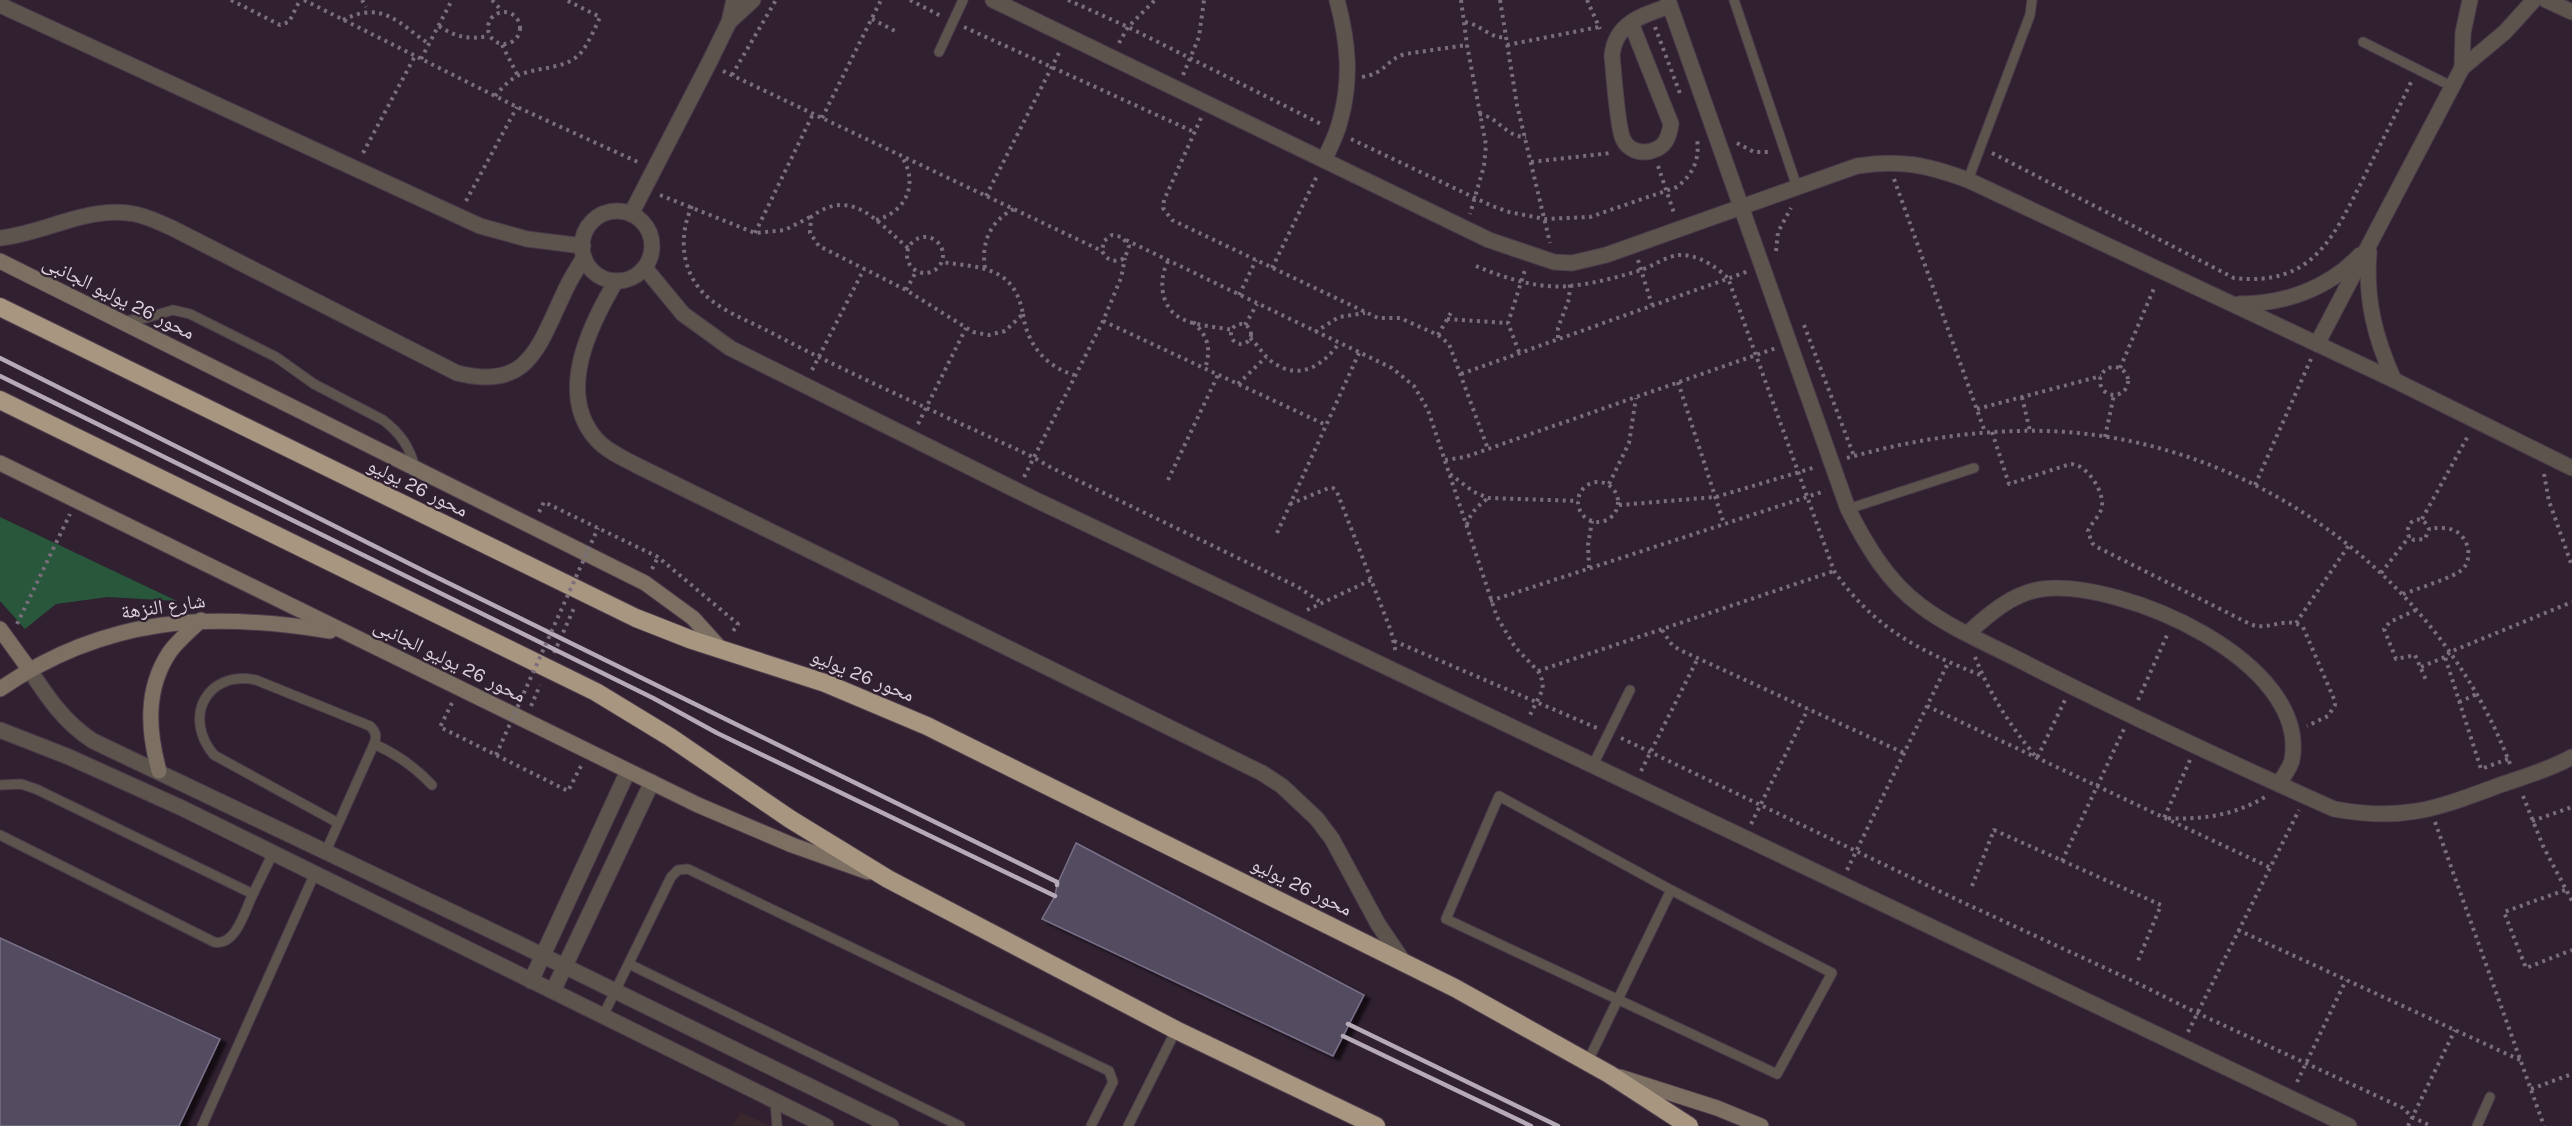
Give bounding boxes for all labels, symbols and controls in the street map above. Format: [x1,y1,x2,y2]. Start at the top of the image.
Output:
street label: محور 26 يوليو الجانبى [39,251,199,344]
street label: محور 26 يوليو [364,453,472,522]
street label: شارع النزهة [119,589,207,625]
street label: محور 26 يوليو الجانبى [370,614,530,707]
street label: محور 26 يوليو [808,644,918,707]
street label: محور 26 يوليو [1248,852,1356,921]

